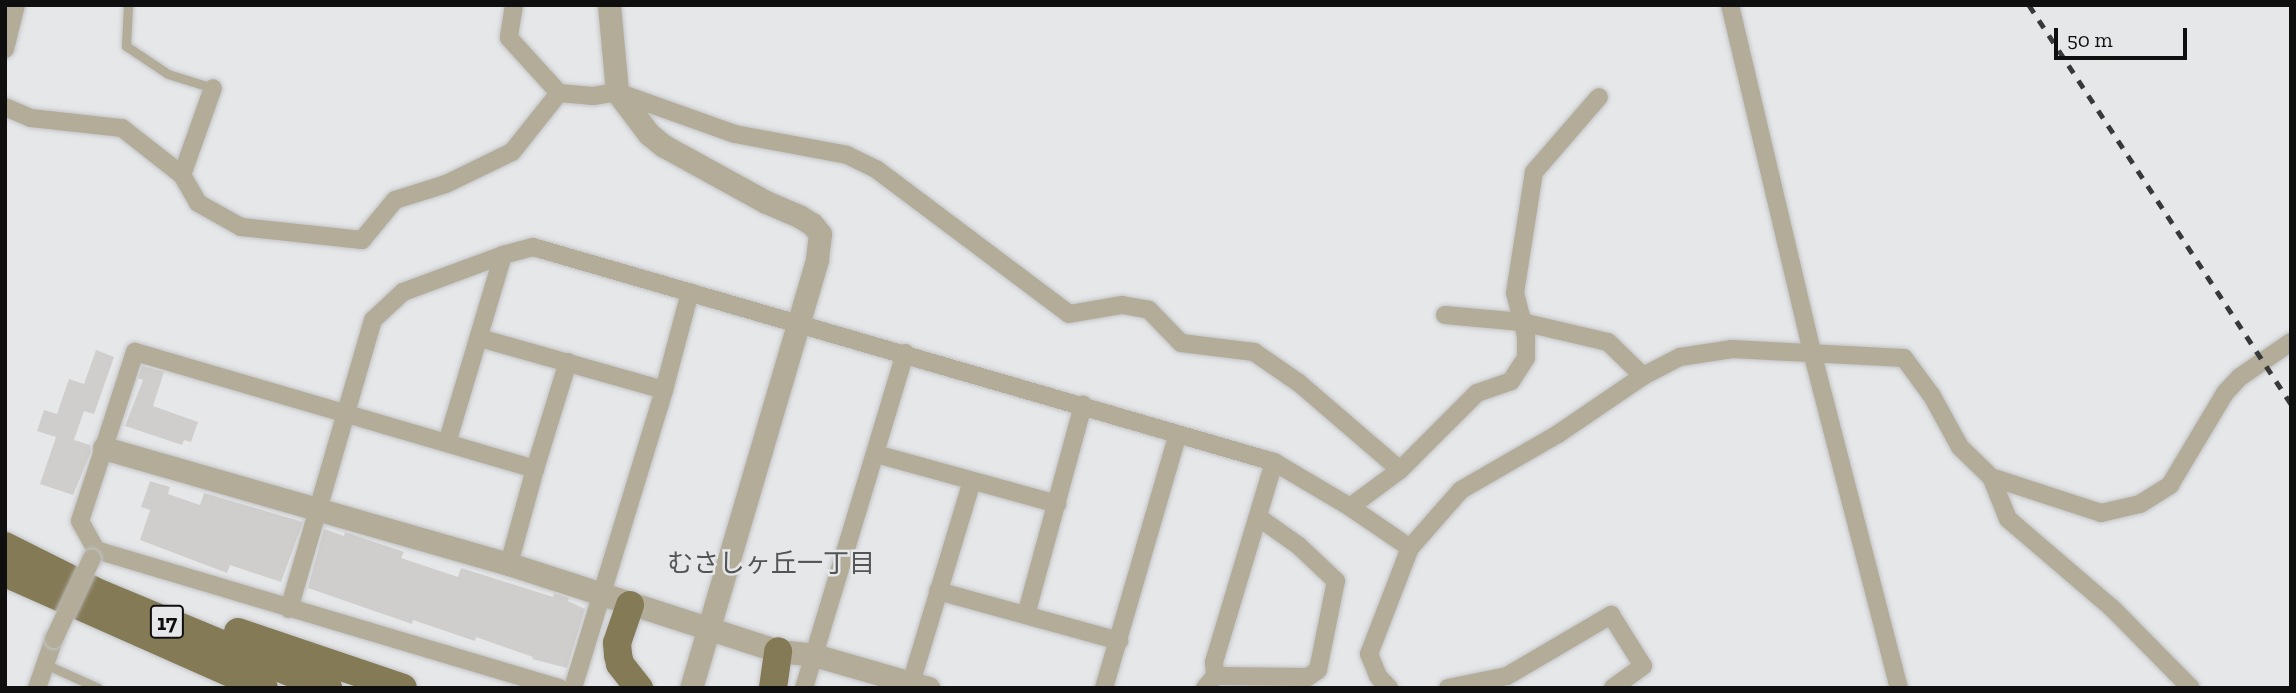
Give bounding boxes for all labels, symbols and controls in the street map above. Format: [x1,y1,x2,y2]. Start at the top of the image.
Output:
scale bar [2058,14,2191,58]
text: 50 m [2067,27,2113,52]
district label: むさしヶ丘一丁目 [667,548,875,580]
road number: 17 [150,602,184,642]

